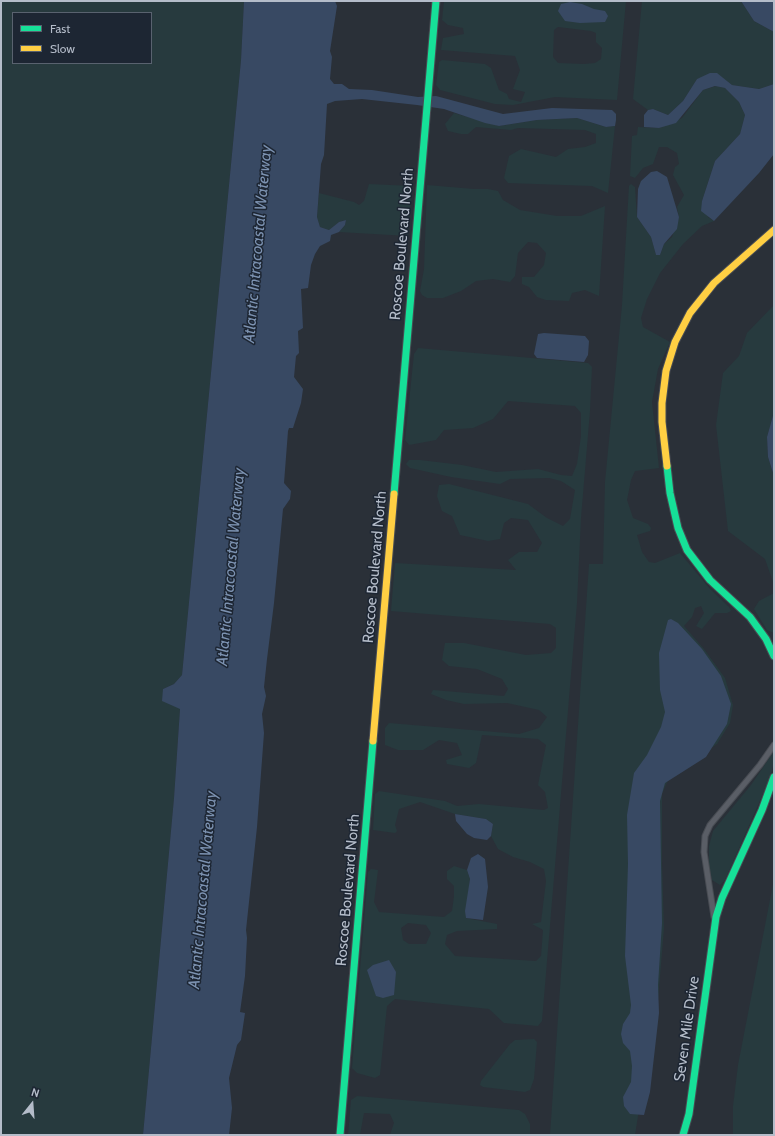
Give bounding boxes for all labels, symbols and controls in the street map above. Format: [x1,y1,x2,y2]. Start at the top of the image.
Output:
legend [12,12,152,64]
text: Fast [50,21,70,36]
text: Slow [50,41,75,56]
water label: Atlantic Intracoastal Waterway [240,144,276,344]
street label: Roscoe Boulevard North [386,167,418,321]
water label: Atlantic Intracoastal Waterway [213,467,249,667]
street label: Roscoe Boulevard North [359,490,391,644]
water label: Atlantic Intracoastal Waterway [185,790,221,990]
street label: Roscoe Boulevard North [332,813,364,967]
street label: Seven Mile Drive [671,975,703,1083]
north arrow [12,1084,52,1124]
text: N [30,1085,41,1100]

